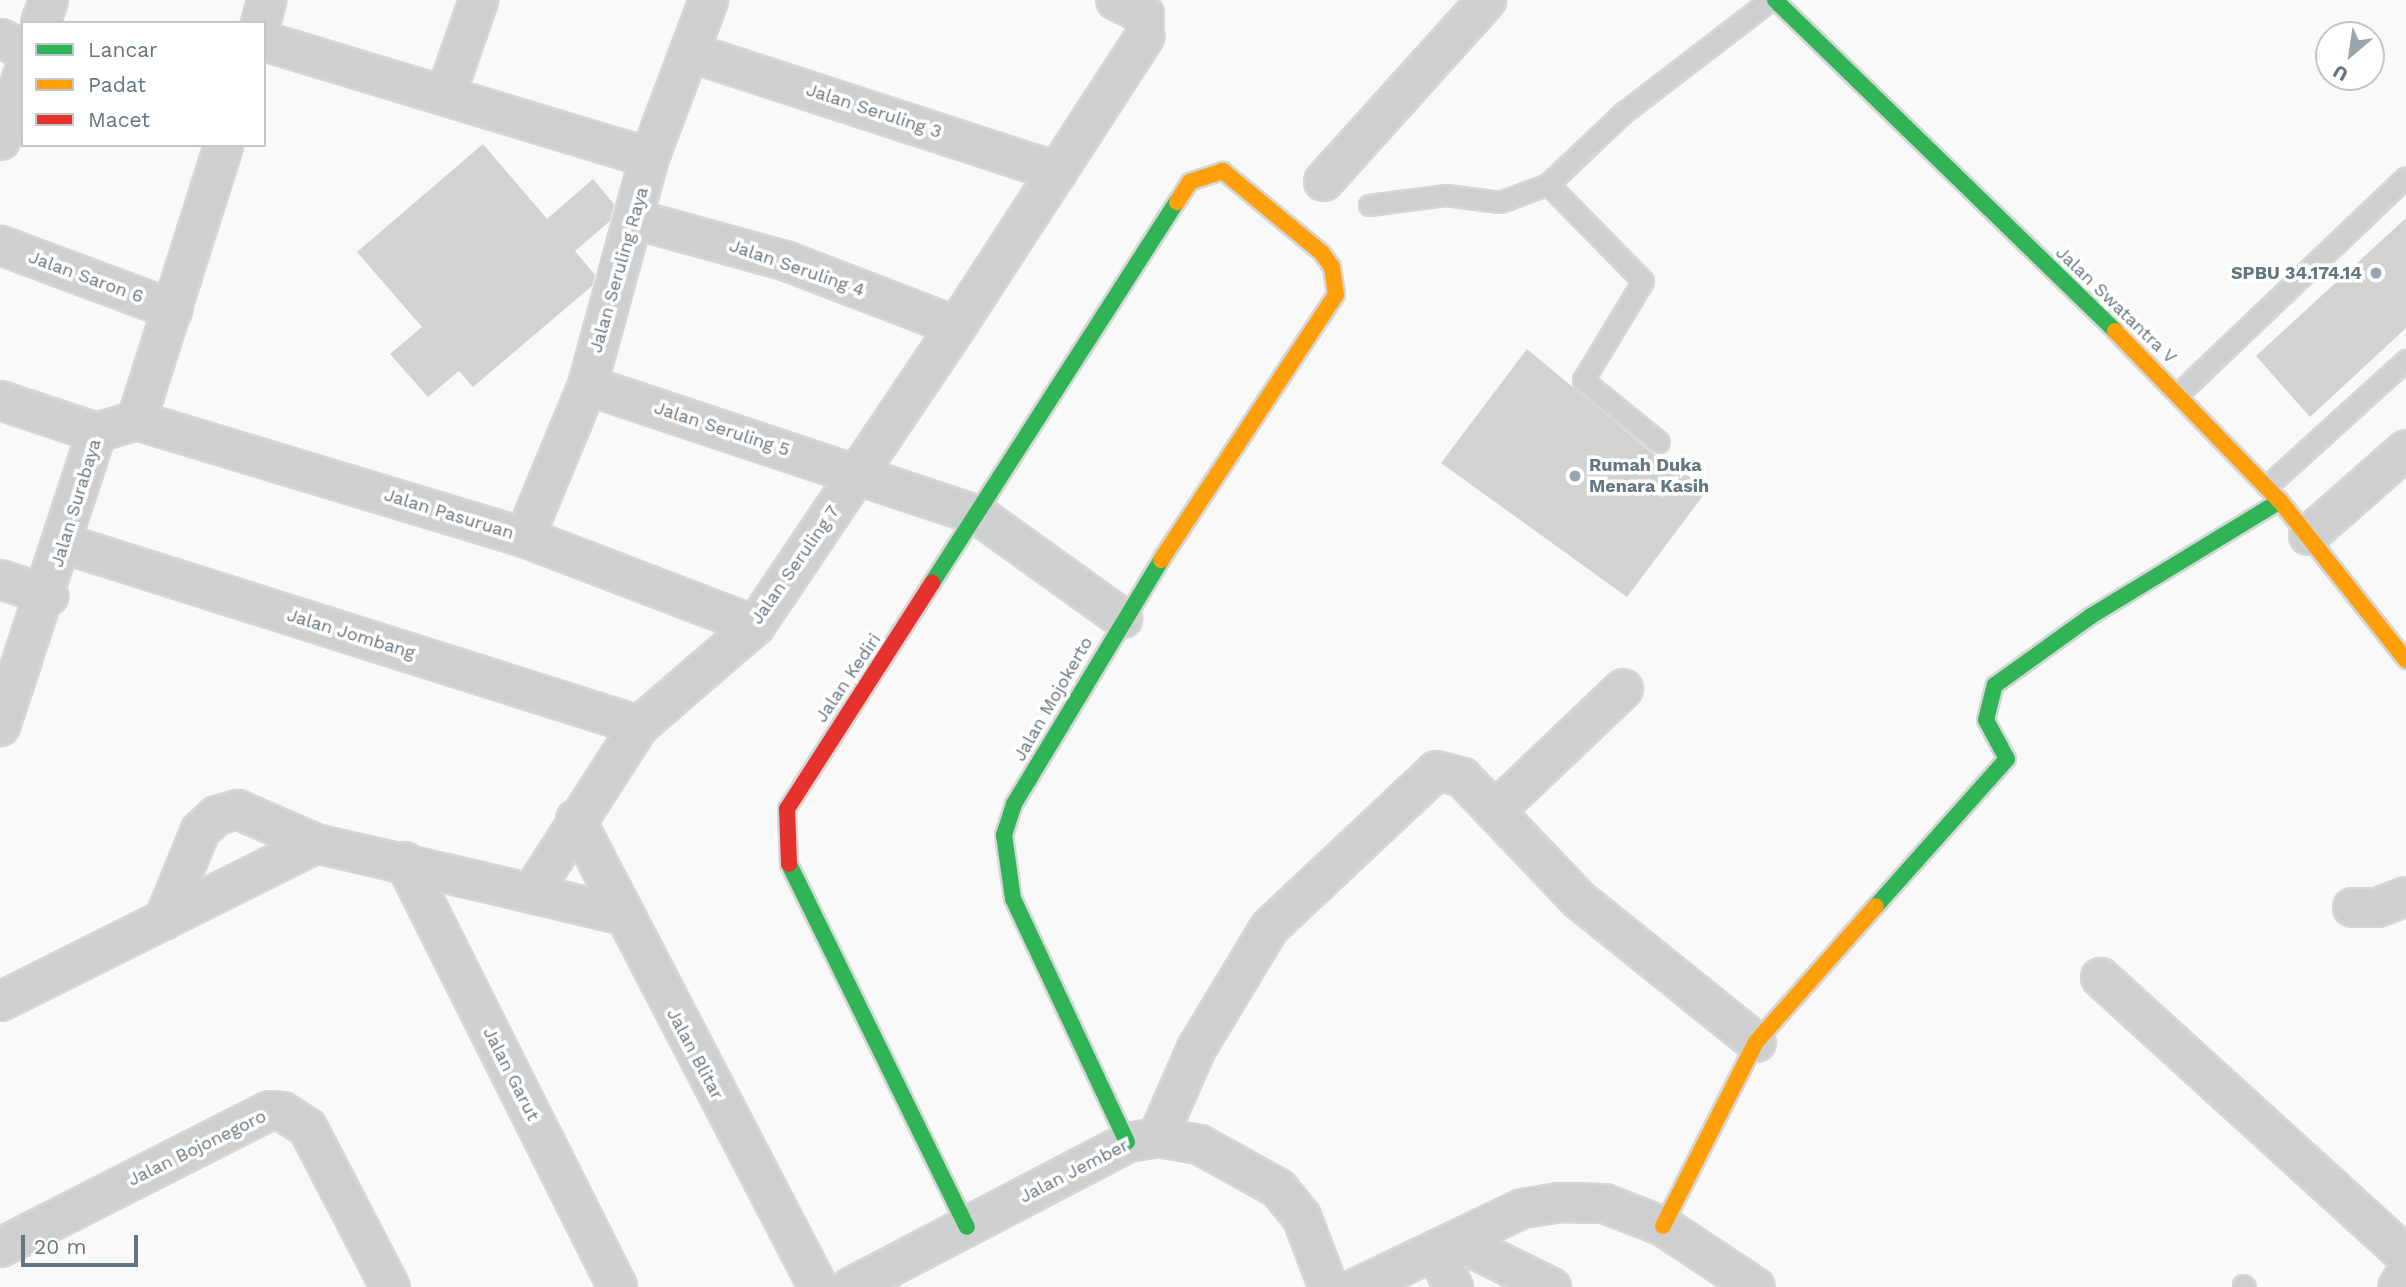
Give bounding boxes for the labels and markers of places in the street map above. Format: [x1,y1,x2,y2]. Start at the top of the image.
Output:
place label: SPBU 34.174.14 [2231,262,2362,284]
marker: SPBU 34.174.14 [2368,265,2384,281]
place label: Rumah Duka Menara Kasih [1589,455,1709,498]
marker: Rumah Duka Menara Kasih [1567,468,1583,484]

